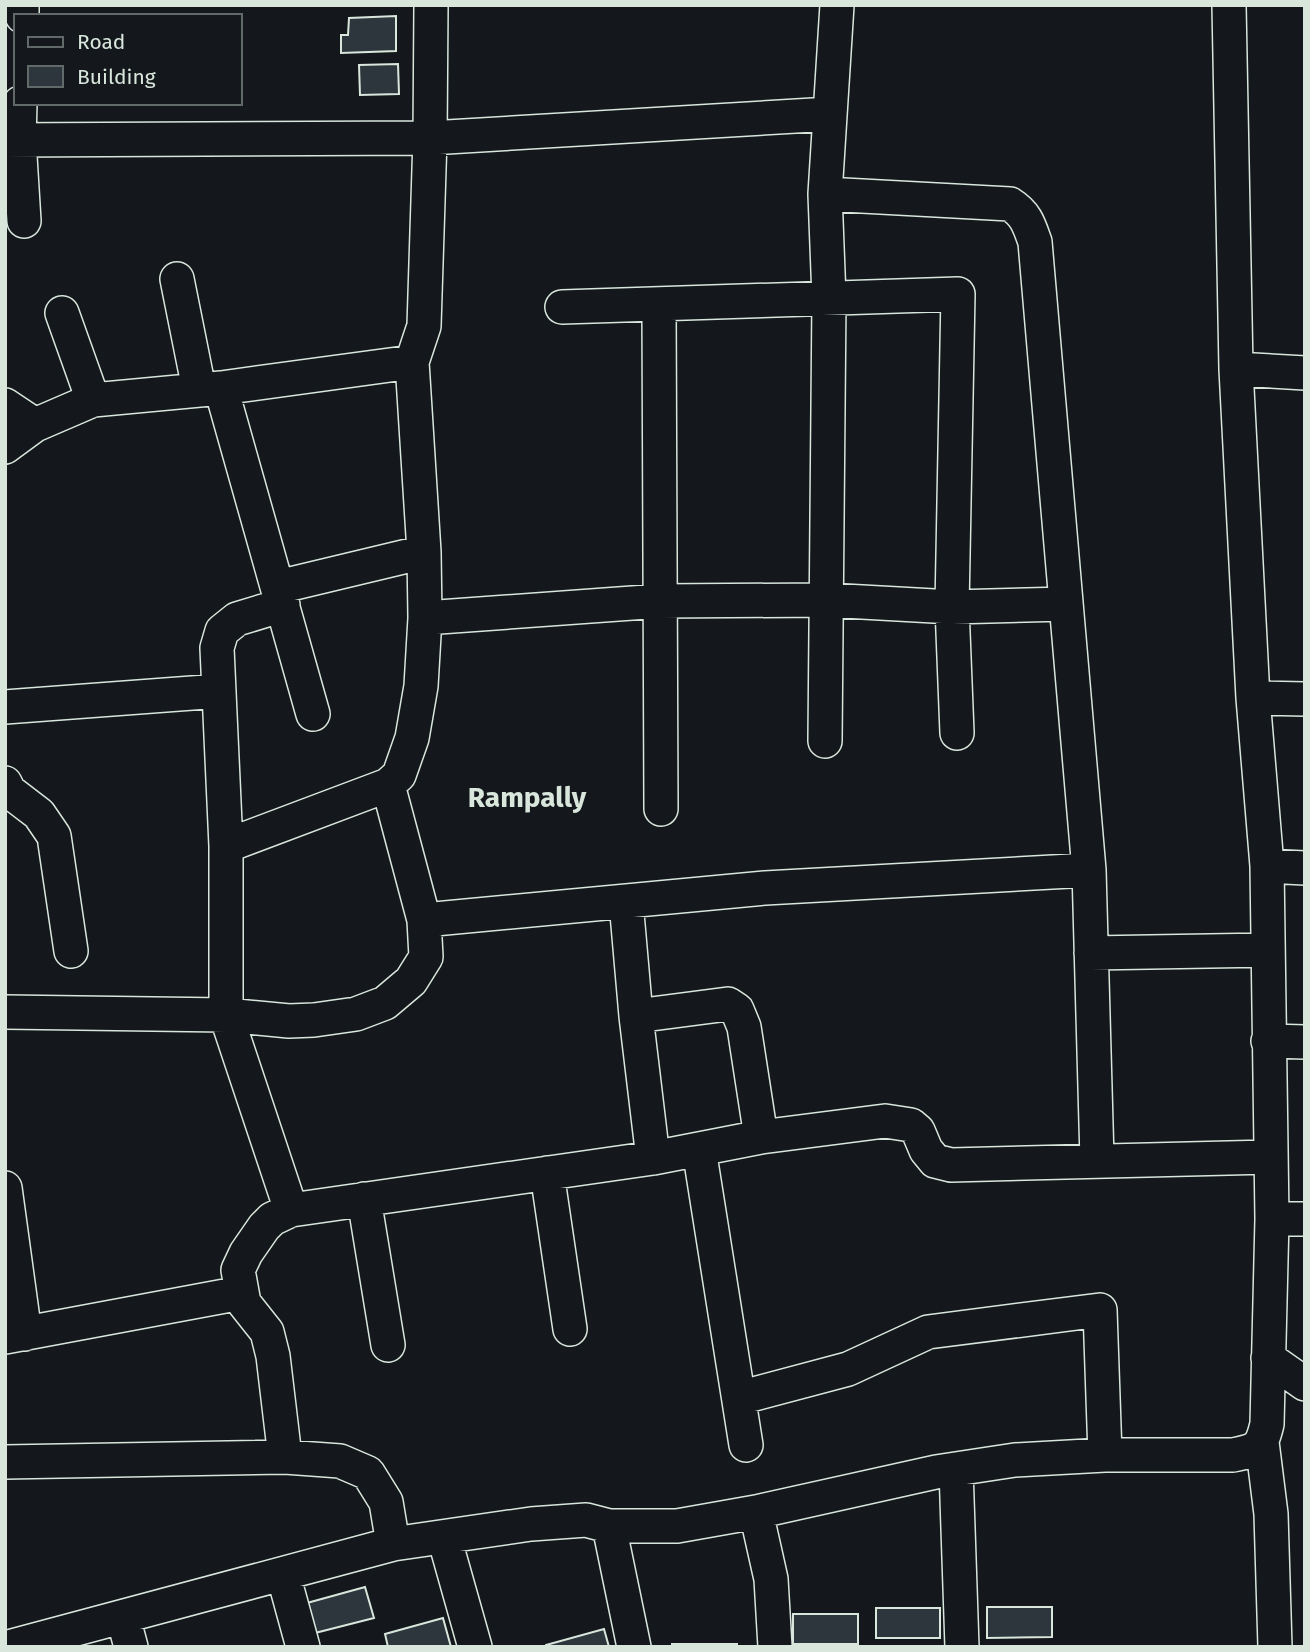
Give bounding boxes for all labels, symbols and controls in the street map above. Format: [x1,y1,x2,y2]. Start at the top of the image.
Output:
legend [14,14,242,105]
text: Road [77,29,125,55]
text: Building [77,64,156,90]
district label: Rampally [468,781,587,814]

